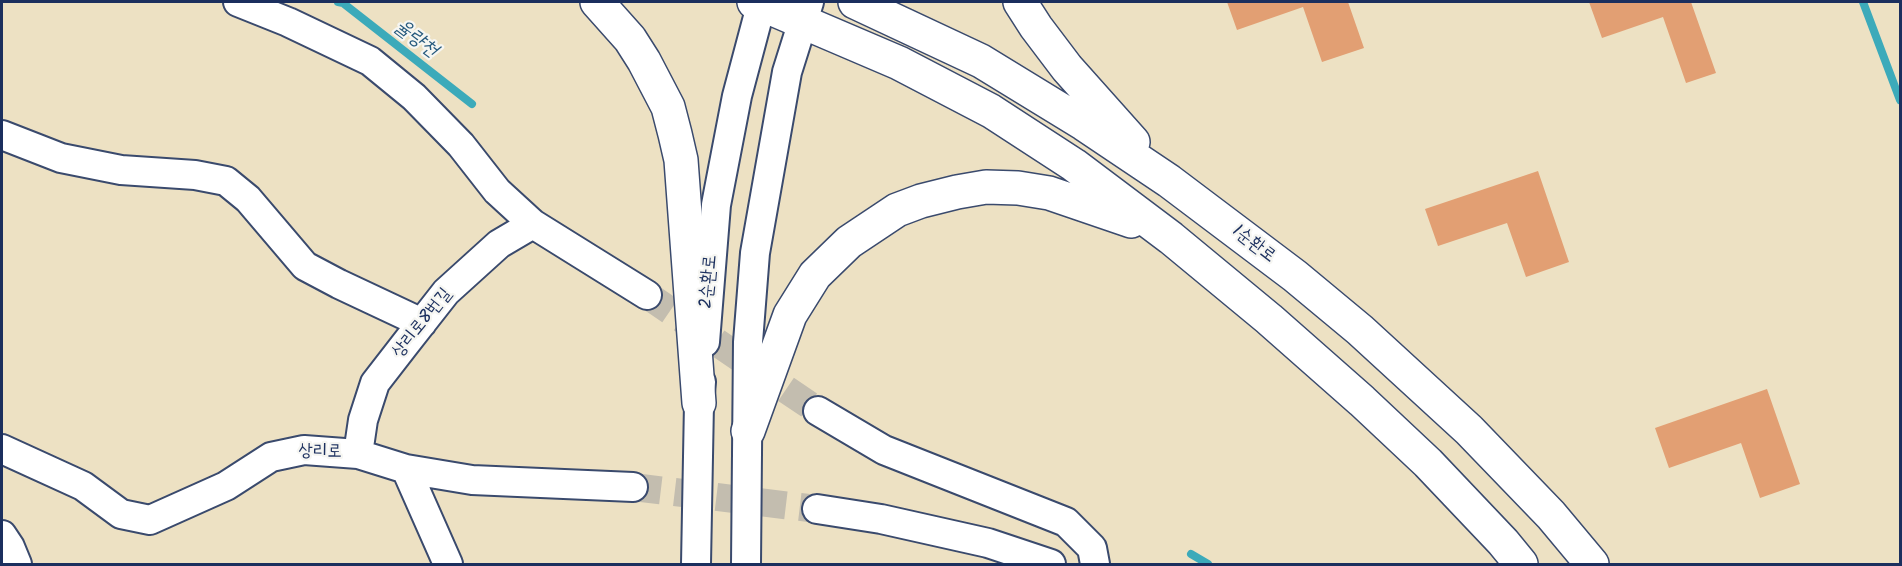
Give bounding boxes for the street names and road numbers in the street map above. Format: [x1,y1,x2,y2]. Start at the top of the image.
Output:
street label: 1순환로 [1227,222,1279,268]
street label: 2순환로 [697,254,723,310]
street label: 상리로8번길 [388,285,458,363]
street label: 상리로 [298,442,342,464]

